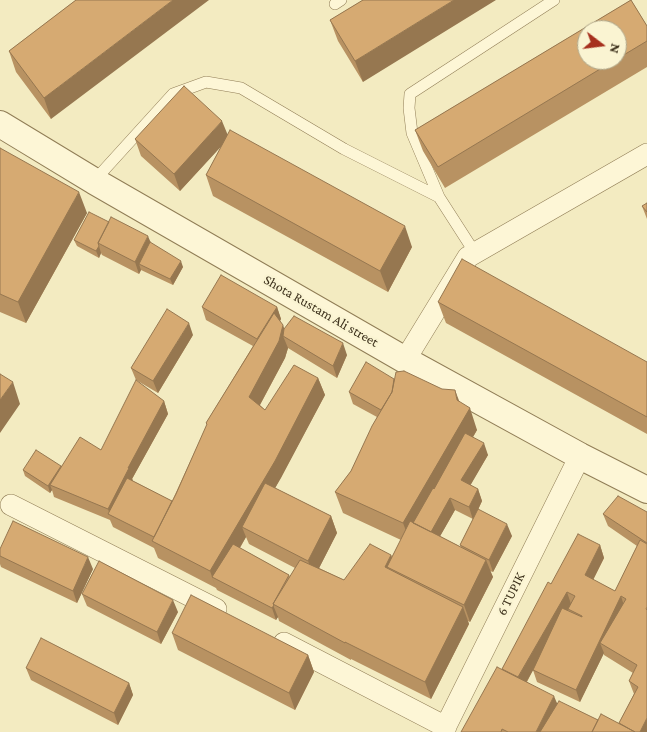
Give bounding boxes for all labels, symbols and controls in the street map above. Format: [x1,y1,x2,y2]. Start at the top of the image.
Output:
north arrow [577,20,627,70]
text: N [607,42,624,55]
street label: Shota Rustam Ali street [261,271,381,351]
street label: 6 TUPIK [493,570,529,618]

